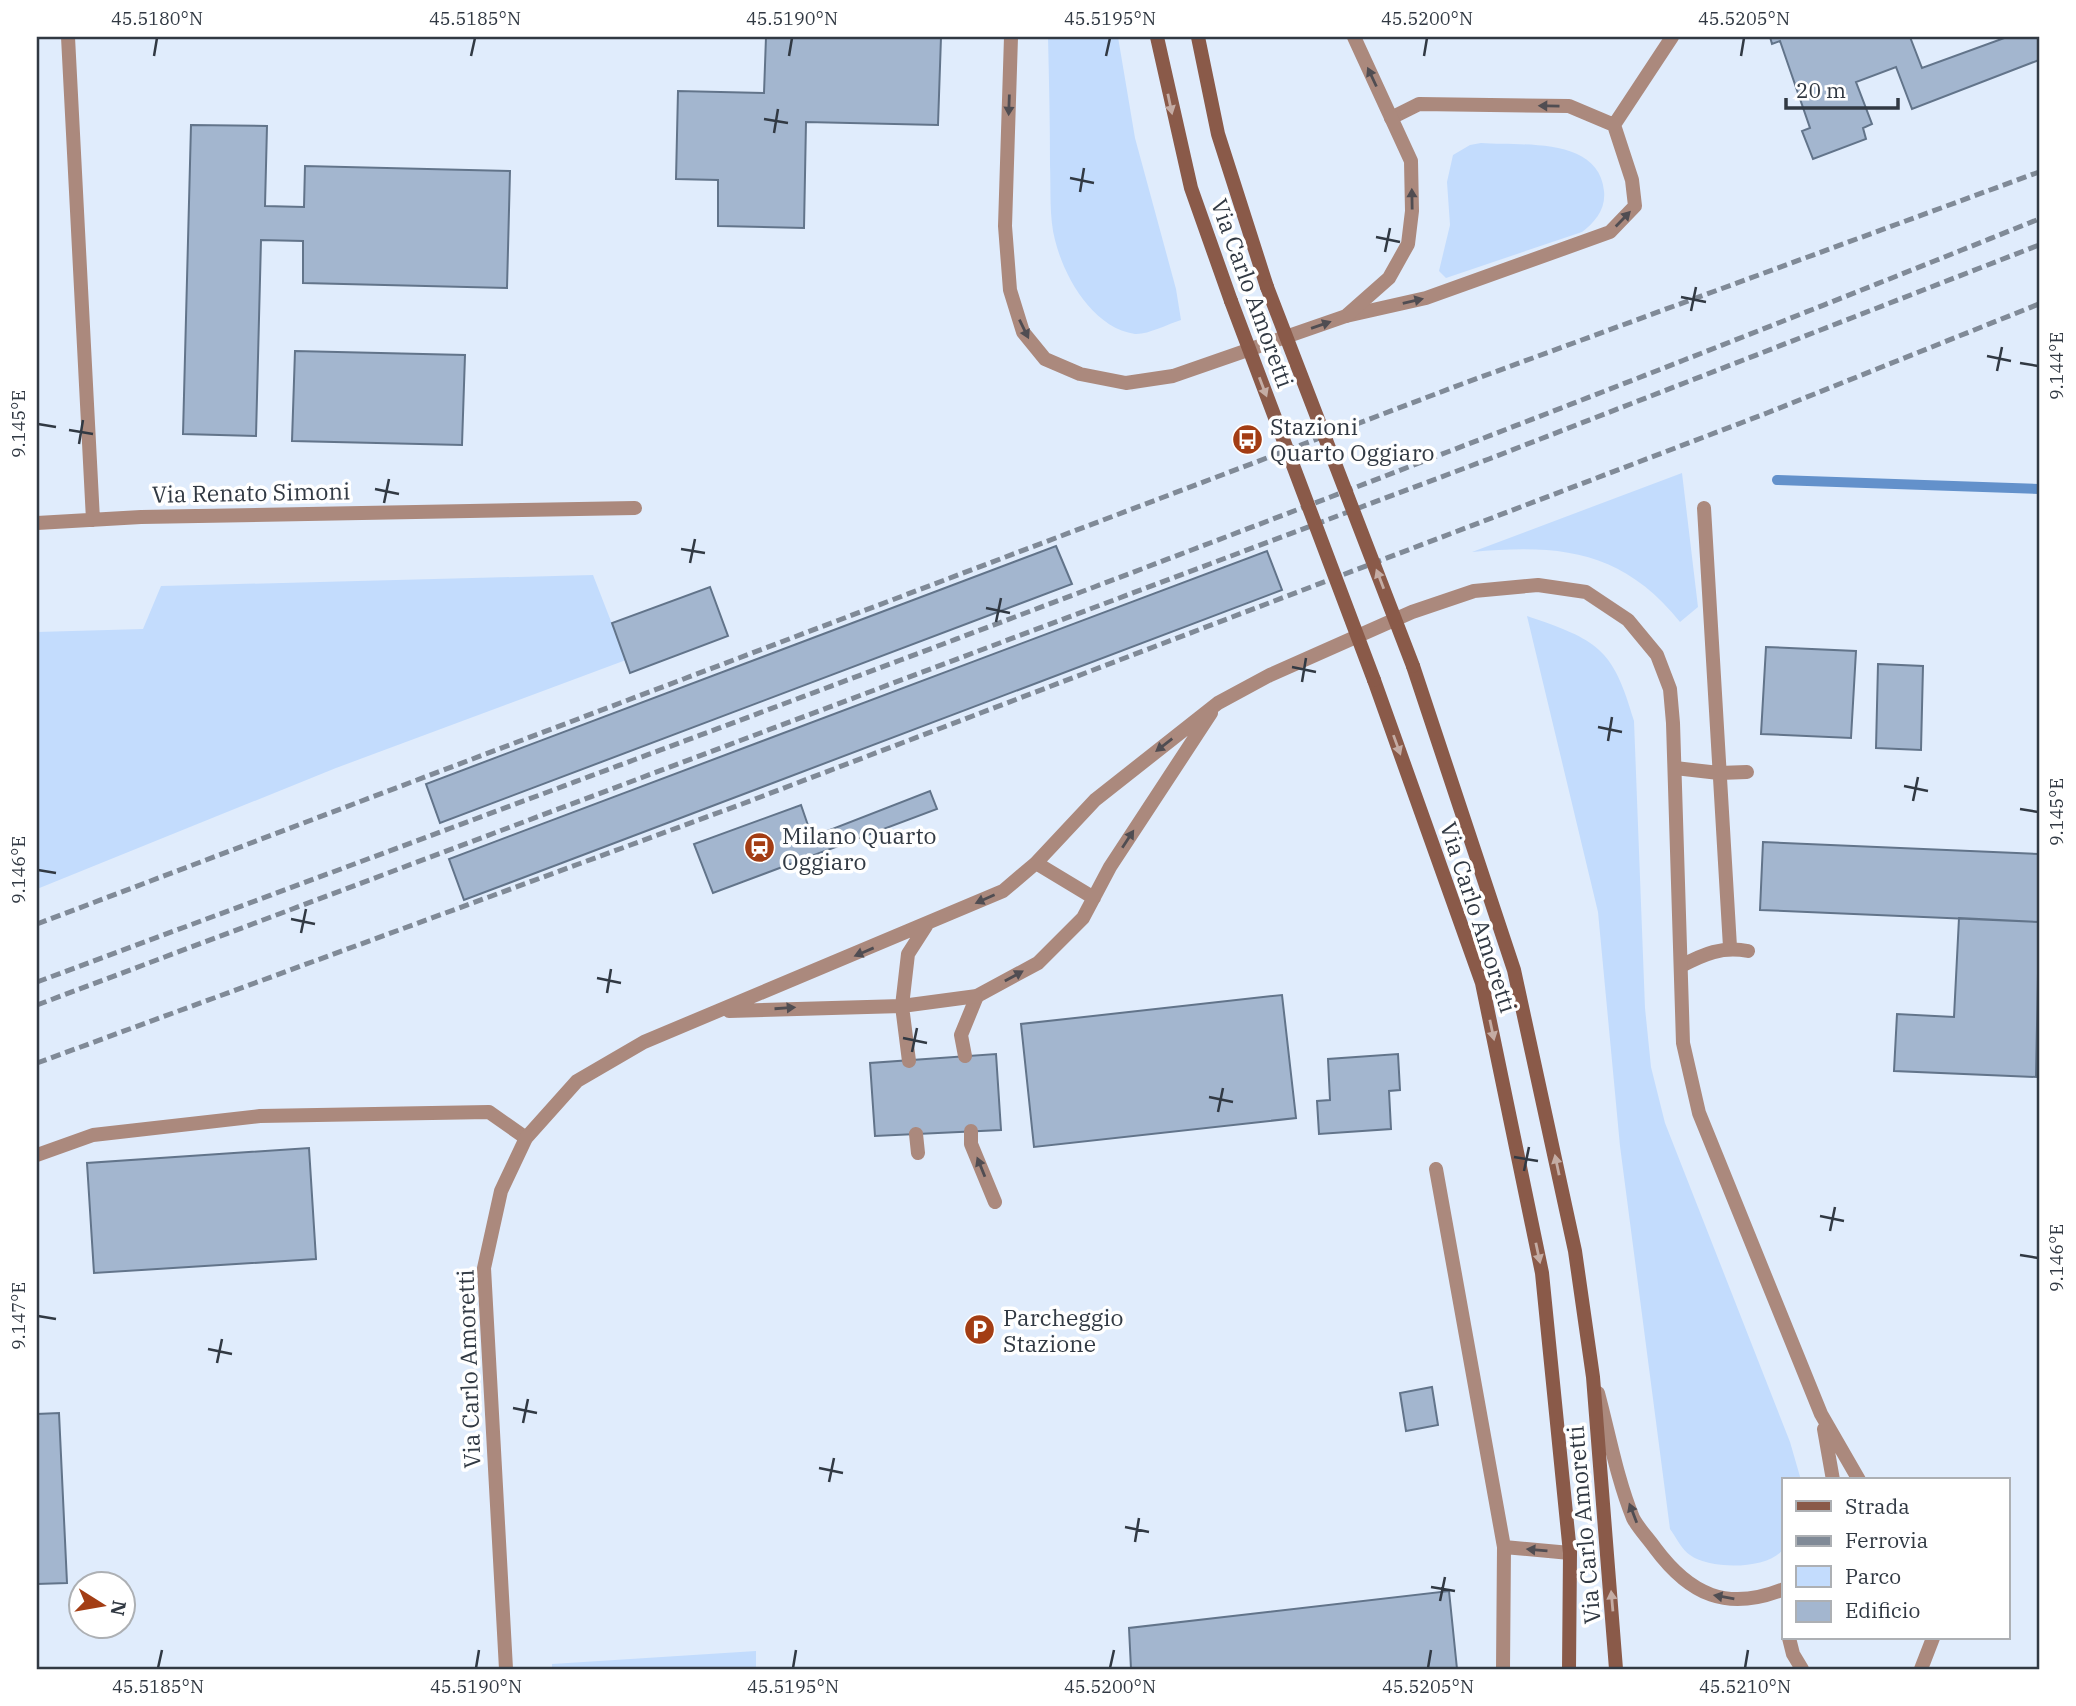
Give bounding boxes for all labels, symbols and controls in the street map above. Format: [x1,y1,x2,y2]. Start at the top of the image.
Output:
text: 45.5180°N [111,7,203,30]
text: 45.5185°N [429,7,521,30]
text: 45.5190°N [746,7,838,30]
text: 45.5195°N [1064,7,1156,30]
text: 45.5200°N [1381,7,1473,30]
text: 45.5205°N [1698,7,1790,30]
scale bar [1786,66,1898,110]
one-way arrow [1366,67,1377,88]
text: 20 m [1796,76,1846,104]
one-way arrow [1165,93,1176,115]
one-way arrow [1003,94,1014,116]
one-way arrow [1538,100,1560,112]
one-way arrow [1406,188,1418,210]
street label: Via Carlo Amoretti [1205,194,1301,392]
one-way arrow [1614,211,1630,228]
one-way arrow [1402,295,1424,306]
one-way arrow [1311,319,1332,330]
one-way arrow [1018,320,1030,340]
text: 9.144°E [2045,332,2068,400]
one-way arrow [1258,377,1269,398]
text: 9.145°E [7,390,30,458]
place label: Stazioni Quarto Oggiaro [1270,411,1435,467]
bus stop icon: Stazioni Quarto Oggiaro [1230,422,1264,456]
street label: Via Renato Simoni [152,475,350,509]
one-way arrow [1374,569,1385,590]
one-way arrow [1392,734,1403,755]
one-way arrow [1156,738,1174,753]
text: 9.145°E [2045,778,2068,846]
street label: Via Carlo Amoretti [1434,818,1524,1016]
place label: Milano Quarto Oggiaro [782,820,937,876]
one-way arrow [1121,830,1135,848]
station icon: Milano Quarto Oggiaro [742,831,776,865]
text: 9.146°E [7,836,30,904]
one-way arrow [975,893,995,905]
one-way arrow [854,947,875,958]
one-way arrow [1004,970,1024,982]
one-way arrow [774,1002,796,1013]
one-way arrow [1486,1019,1497,1041]
one-way arrow [1551,1154,1562,1176]
one-way arrow [975,1157,986,1178]
text: 9.146°E [2045,1224,2068,1292]
one-way arrow [1532,1242,1543,1264]
street label: Via Carlo Amoretti [450,1269,486,1469]
text: 9.147°E [7,1282,30,1350]
place label: Parcheggio Stazione [1003,1302,1124,1358]
parking icon: Parcheggio Stazione [963,1313,997,1347]
street label: Via Carlo Amoretti [1559,1425,1607,1625]
legend [1782,1478,2010,1640]
text: Strada [1845,1492,1910,1520]
one-way arrow [1627,1502,1638,1523]
text: Ferrovia [1845,1526,1928,1554]
one-way arrow [1526,1544,1548,1555]
text: Parco [1845,1562,1901,1590]
north arrow [66,1570,136,1640]
one-way arrow [1606,1590,1617,1612]
one-way arrow [1713,1591,1735,1602]
text: Edificio [1845,1596,1920,1624]
text: N [105,1599,132,1618]
text: 45.5185°N [112,1675,204,1698]
text: 45.5190°N [430,1675,522,1698]
text: 45.5195°N [747,1675,839,1698]
text: 45.5200°N [1064,1675,1156,1698]
text: 45.5205°N [1382,1675,1474,1698]
text: 45.5210°N [1699,1675,1791,1698]

